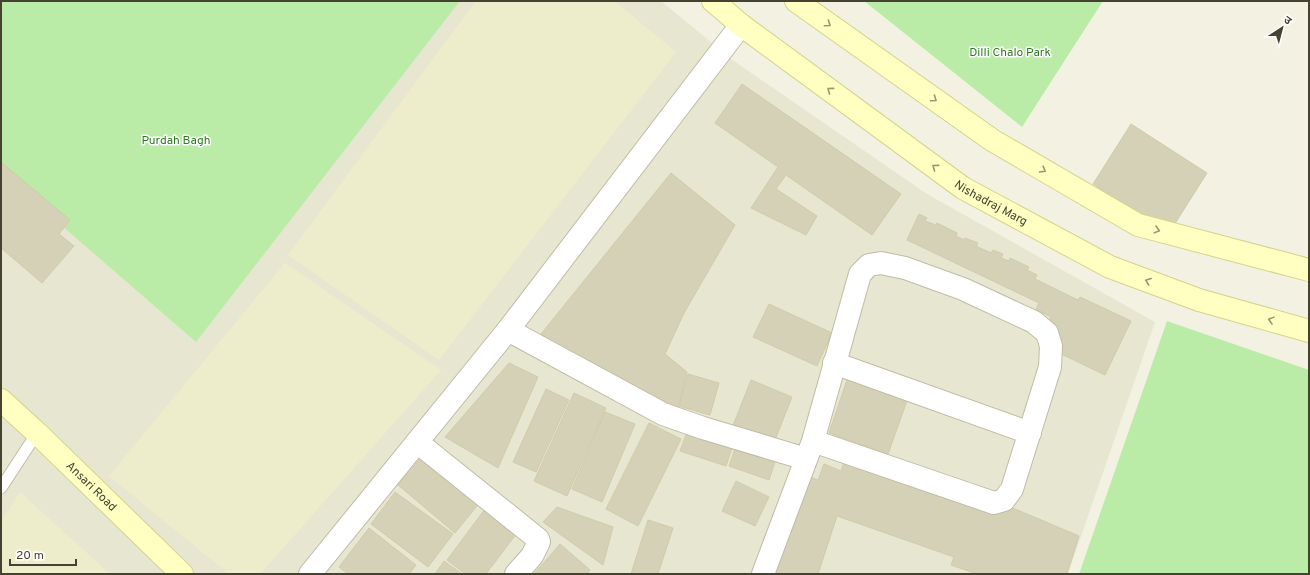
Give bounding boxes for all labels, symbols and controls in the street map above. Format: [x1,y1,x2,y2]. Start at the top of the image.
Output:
north arrow [1262,8,1302,48]
text: उ [1281,13,1294,29]
one-way arrow [824,19,831,26]
park label: Dilli Chalo Park [969,45,1051,61]
one-way arrow [828,88,835,95]
one-way arrow [930,94,937,101]
park label: Purdah Bagh [141,133,211,149]
one-way arrow [932,164,939,172]
one-way arrow [1039,166,1046,173]
street label: Nishadraj Marg [951,177,1030,230]
one-way arrow [1154,226,1161,234]
one-way arrow [1144,278,1151,286]
one-way arrow [1268,316,1275,325]
street label: Ansari Road [62,458,120,515]
scale bar [10,541,76,567]
text: 20 m [16,548,44,564]

